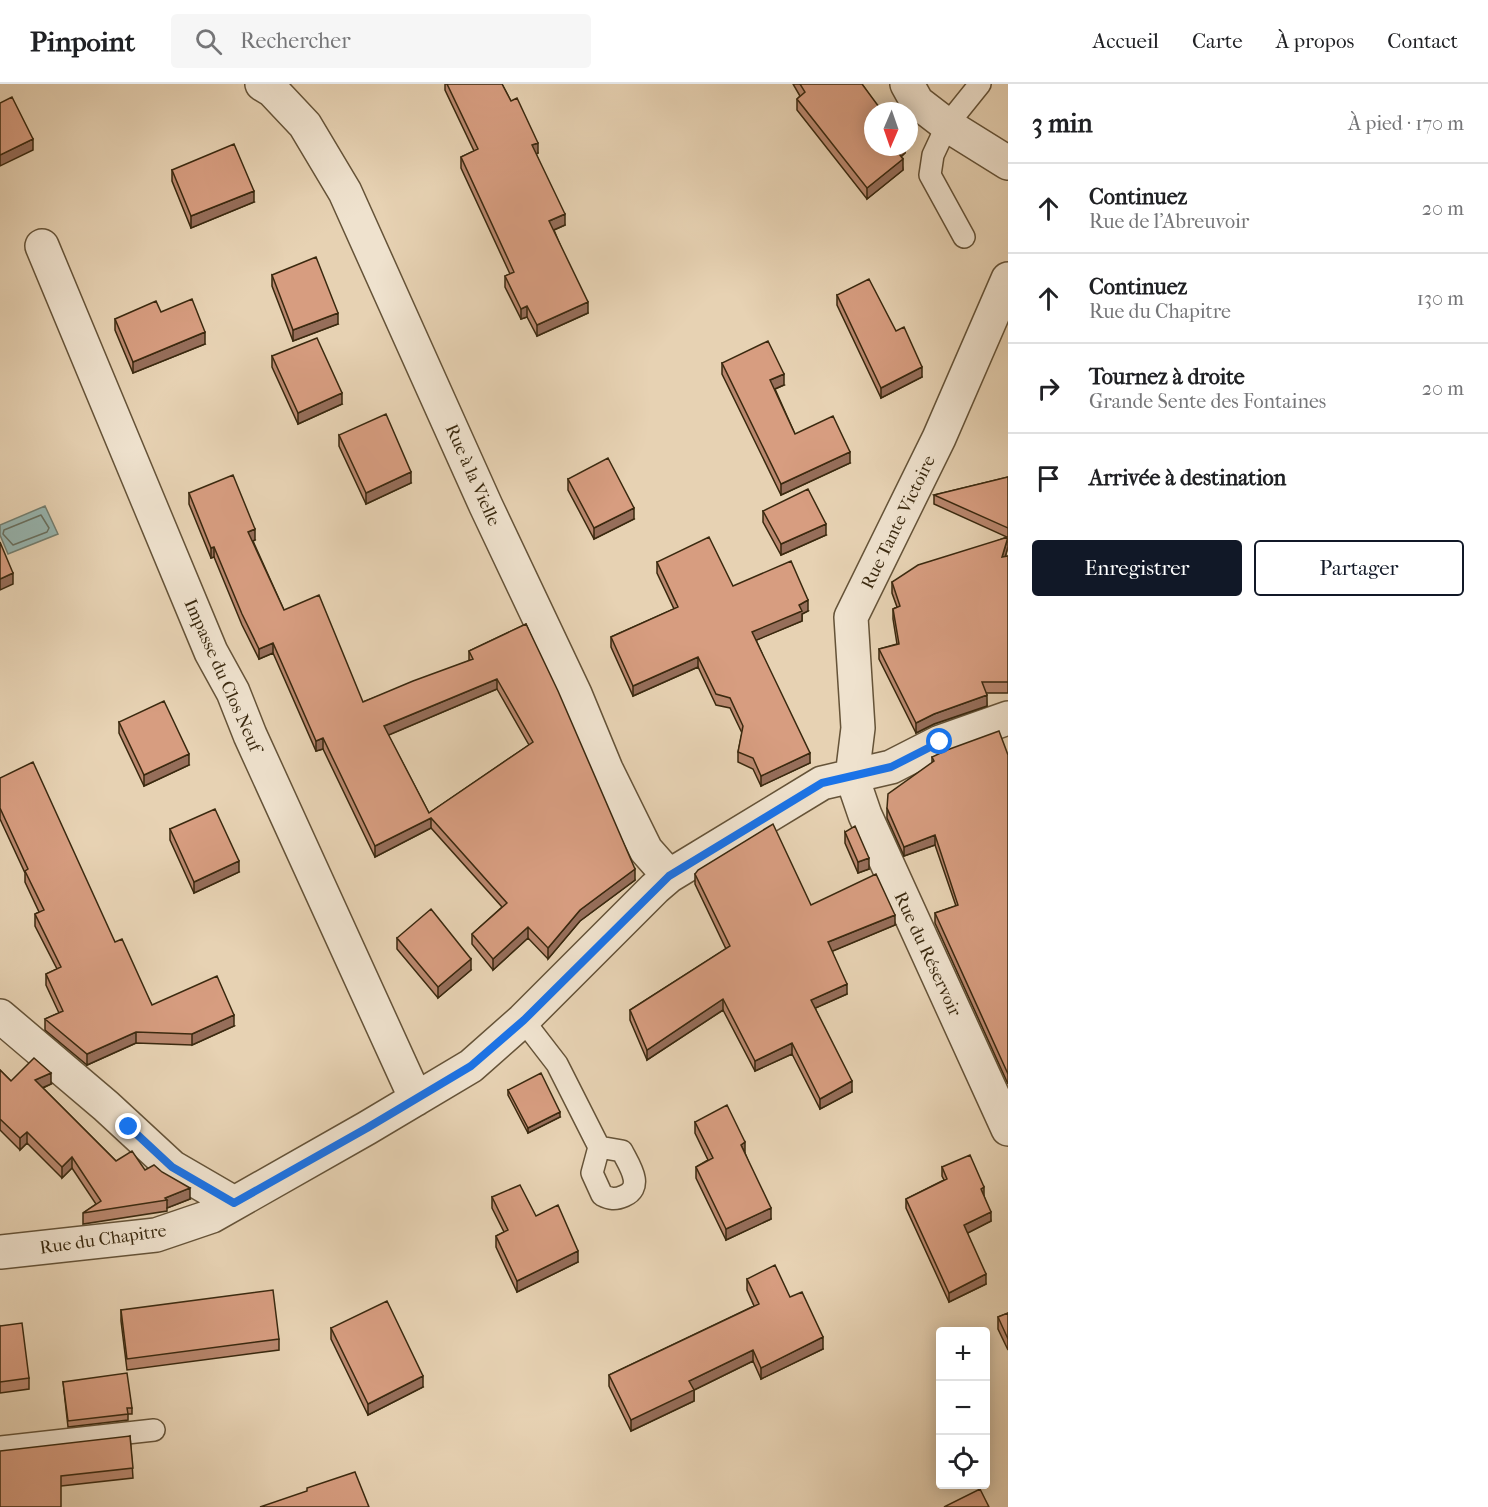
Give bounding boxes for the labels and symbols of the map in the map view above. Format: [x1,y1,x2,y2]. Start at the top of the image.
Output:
north arrow [864,102,918,156]
street label: Rue à la Vielle [441,421,504,530]
street label: Rue Tante Victoire [857,452,940,592]
street label: Impasse du Clos Neuf [179,596,267,758]
route start [926,728,952,754]
street label: Rue du Réservoir [890,889,966,1020]
route end [115,1113,141,1139]
street label: Rue du Chapitre [38,1220,168,1259]

